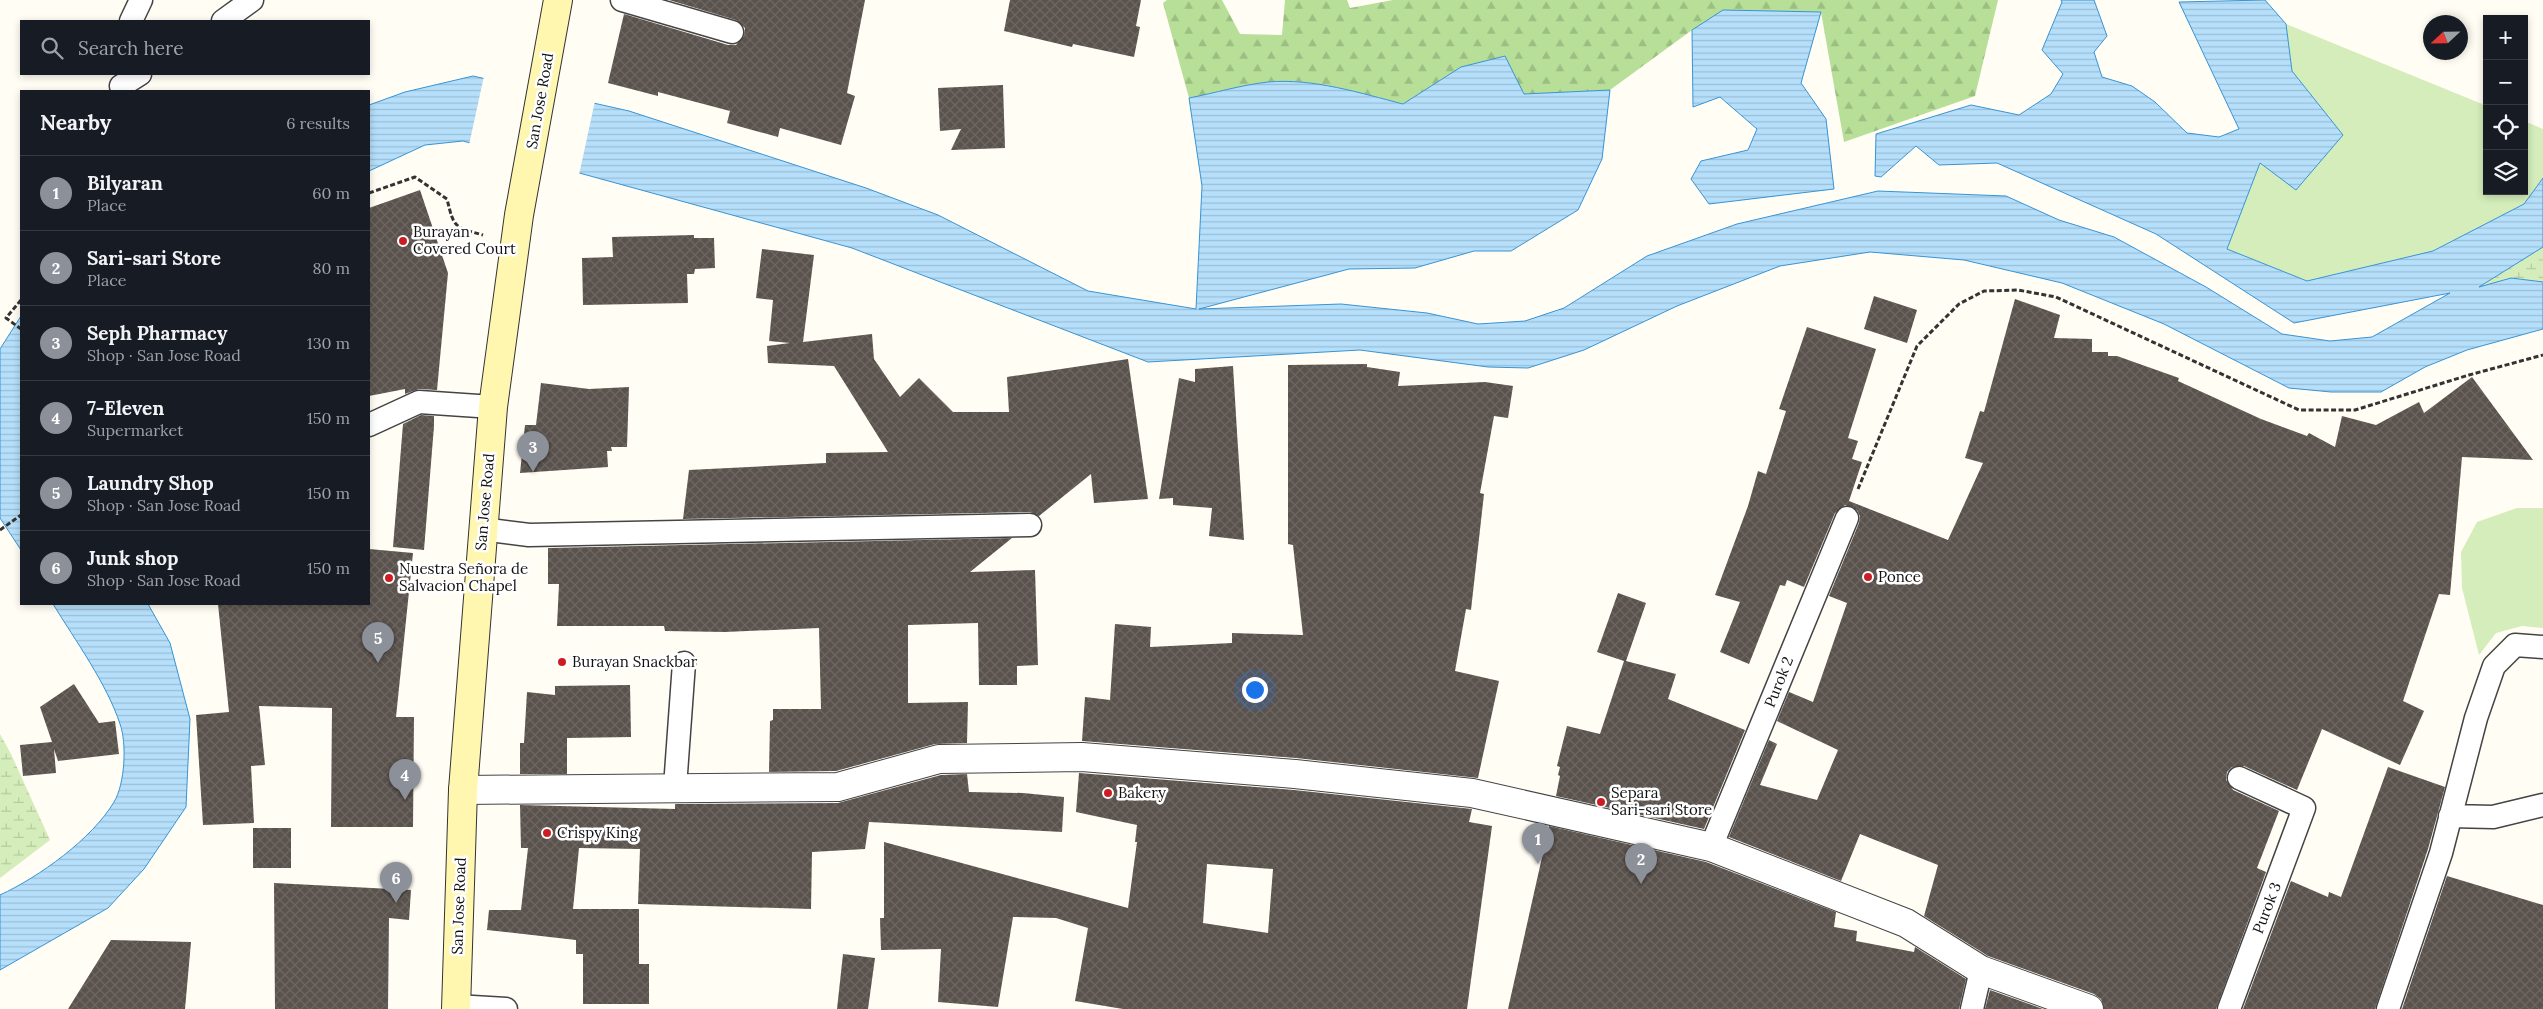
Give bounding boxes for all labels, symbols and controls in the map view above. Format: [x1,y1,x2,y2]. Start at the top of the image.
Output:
north arrow [2423,15,2468,60]
map controls [2483,15,2528,195]
button: + [2483,15,2528,60]
search box [20,20,370,75]
icon: search [38,34,66,62]
text: Search here [78,36,184,60]
street label: San Jose Road [522,51,557,151]
button: − [2483,60,2528,105]
button: locate [2483,105,2528,150]
text: Nearby [40,109,111,136]
text: 6 results [286,113,350,133]
button: layers [2483,150,2528,195]
text: Bilyaran [87,171,163,195]
text: 1 [53,183,59,203]
text: 60 m [312,183,350,203]
text: Place [87,195,126,215]
place label: Burayan Covered Court [413,222,516,258]
marker: Burayan Covered Court [397,235,409,247]
text: Sari-sari Store [87,246,221,270]
text: 2 [52,258,60,278]
text: 80 m [313,258,350,278]
text: Place [87,270,126,290]
text: Seph Pharmacy [87,321,227,345]
text: 3 [52,333,60,353]
text: 130 m [307,333,350,353]
text: Shop · San Jose Road [87,345,241,365]
text: 7-Eleven [87,396,164,420]
text: 4 [52,408,60,428]
text: 150 m [307,408,350,428]
text: Supermarket [87,420,183,440]
pin: 3 [517,431,549,472]
street label: San Jose Road [471,453,498,551]
text: Laundry Shop [87,471,214,495]
text: 5 [52,483,60,503]
text: 150 m [307,483,350,503]
text: Shop · San Jose Road [87,495,241,515]
text: Junk shop [87,546,179,570]
text: 6 [51,558,61,578]
text: 150 m [307,558,350,578]
place label: Nuestra Señora de Salvacion Chapel [399,559,528,595]
place label: Ponce [1878,567,1921,586]
text: Shop · San Jose Road [87,570,241,590]
marker: Ponce [1862,571,1874,583]
marker: Nuestra Señora de Salvacion Chapel [383,572,395,584]
pin: 5 [362,622,394,663]
place label: Burayan Snackbar [572,652,698,671]
street label: Purok 2 [1760,654,1797,710]
marker: Burayan Snackbar [556,656,568,668]
your location [1242,677,1268,703]
pin: 4 [389,759,421,800]
place label: Bakery [1118,783,1166,802]
place label: Separa Sari-sari Store [1611,783,1712,819]
marker: Bakery [1102,787,1114,799]
marker: Separa Sari-sari Store [1595,796,1607,808]
place label: Crispy King [557,823,638,842]
pin: 1 [1522,823,1554,864]
marker: Crispy King [541,827,553,839]
pin: 2 [1625,843,1657,884]
street label: San Jose Road [447,857,470,955]
pin: 6 [380,862,412,903]
street label: Purok 3 [2248,879,2285,936]

